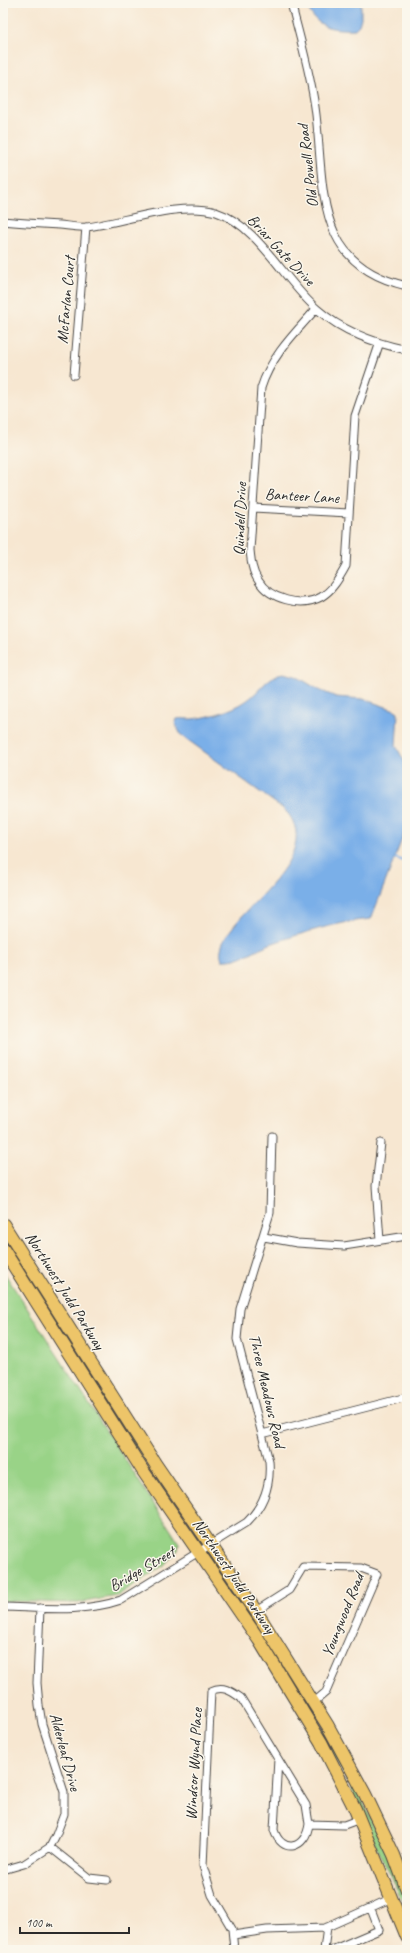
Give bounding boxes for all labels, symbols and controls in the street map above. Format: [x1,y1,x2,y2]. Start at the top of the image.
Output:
street label: Old Powell Road [293,120,323,209]
street label: Briar Gate Drive [243,210,320,291]
street label: McFarlan Court [52,253,80,344]
street label: Quindell Drive [229,480,251,556]
street label: Banteer Lane [264,484,341,508]
street label: Northwest Judd Parkway [21,1229,110,1355]
street label: Three Meadows Road [244,1332,290,1452]
street label: Northwest Judd Parkway [188,1515,281,1639]
street label: Bridge Street [105,1541,181,1596]
street label: Youngwood Road [317,1568,370,1660]
street label: Windsor Wynd Place [181,1706,207,1820]
street label: Alderleaf Drive [45,1711,85,1795]
scale bar [20,1909,129,1935]
text: 100 m [26,1915,53,1931]

